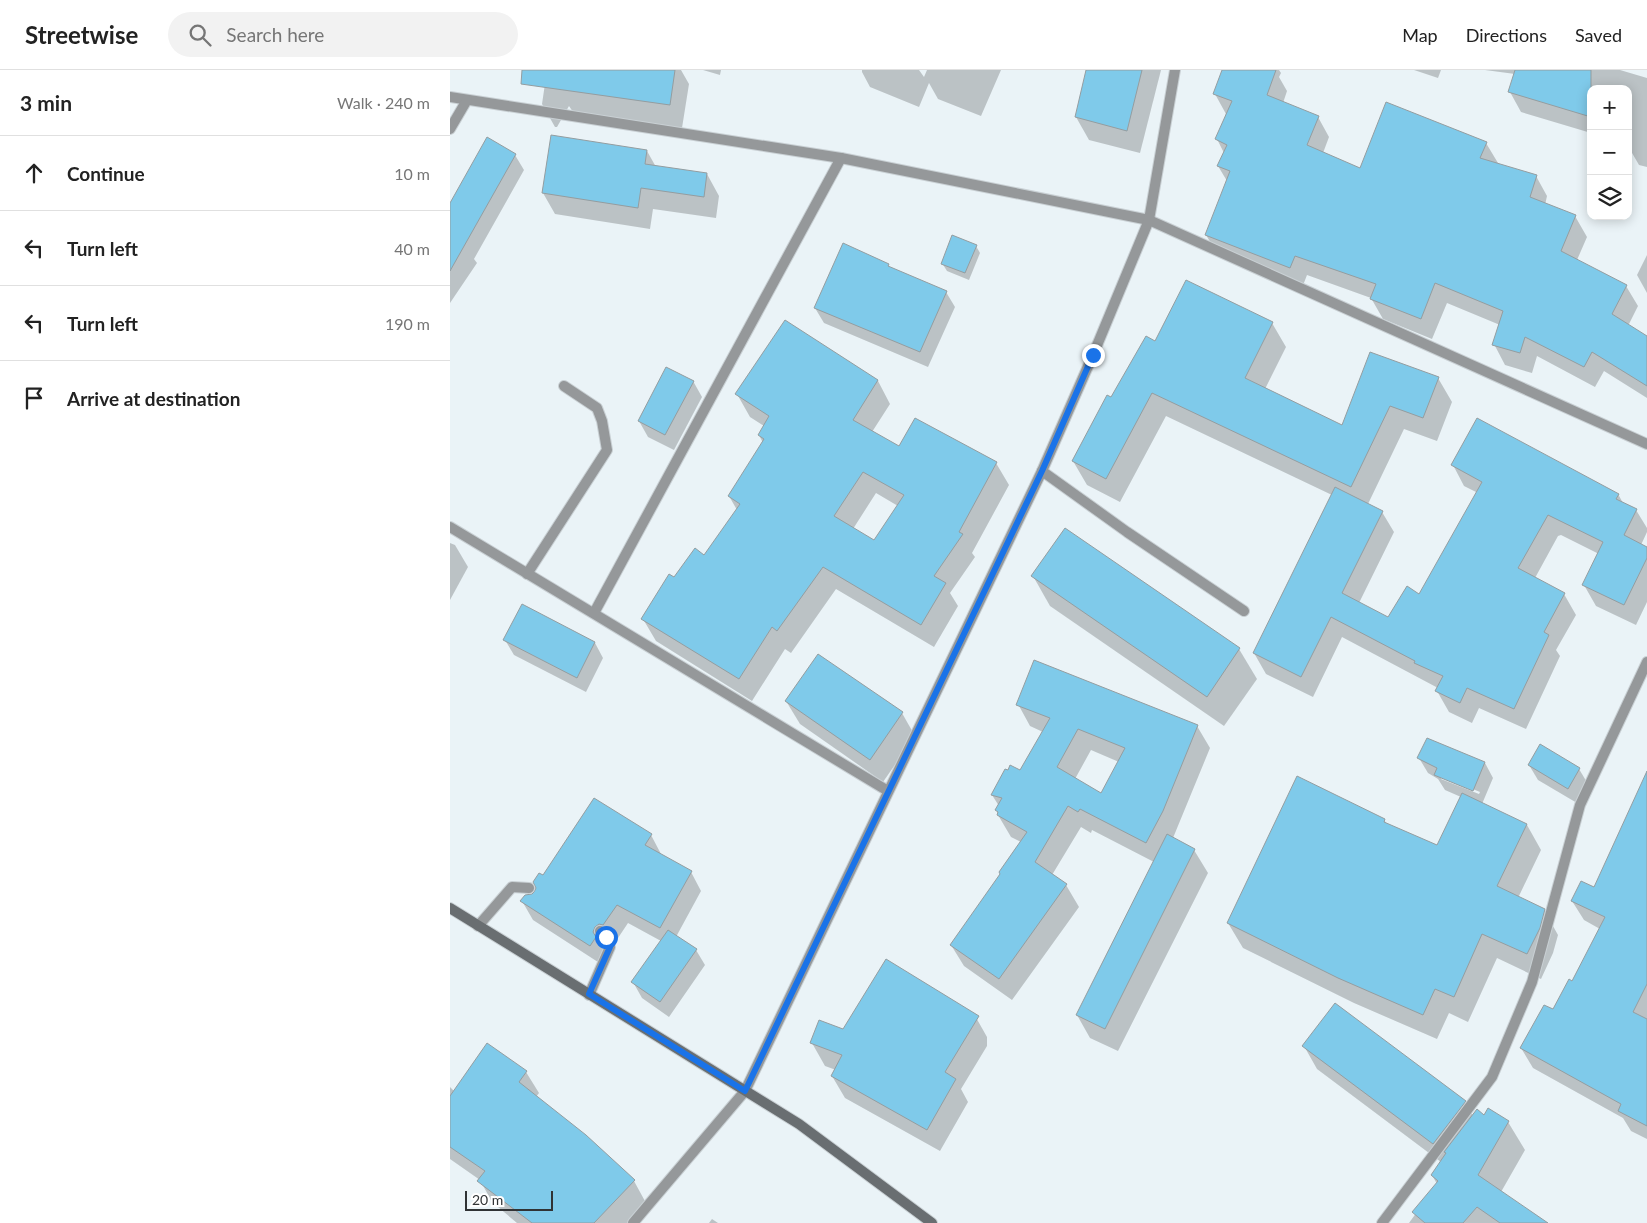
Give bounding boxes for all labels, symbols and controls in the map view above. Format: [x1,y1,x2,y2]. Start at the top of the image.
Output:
search box [168,12,518,57]
text: Streetwise [25,20,138,49]
icon: search [186,21,214,49]
text: Search here [226,23,324,46]
text: Map [1402,24,1438,46]
text: Directions [1466,24,1547,46]
text: Saved [1575,24,1622,46]
map controls [1587,85,1632,220]
button: + [1587,85,1632,130]
text: 3 min [20,90,72,115]
text: Walk · 240 m [337,93,430,112]
button: − [1587,130,1632,175]
icon: ahead [20,159,48,187]
text: Continue [67,162,145,185]
text: 10 m [394,164,430,183]
button: layers [1587,175,1632,220]
icon: left [20,234,48,262]
text: Turn left [67,237,138,260]
text: 40 m [394,239,430,258]
icon: left [20,309,48,337]
text: Turn left [67,312,138,335]
text: 190 m [385,314,430,333]
route end [1082,344,1105,367]
icon: arrive [20,384,48,412]
text: Arrive at destination [67,387,240,410]
route start [595,926,618,949]
scale bar [465,1188,552,1211]
text: 20 m [472,1191,503,1208]

